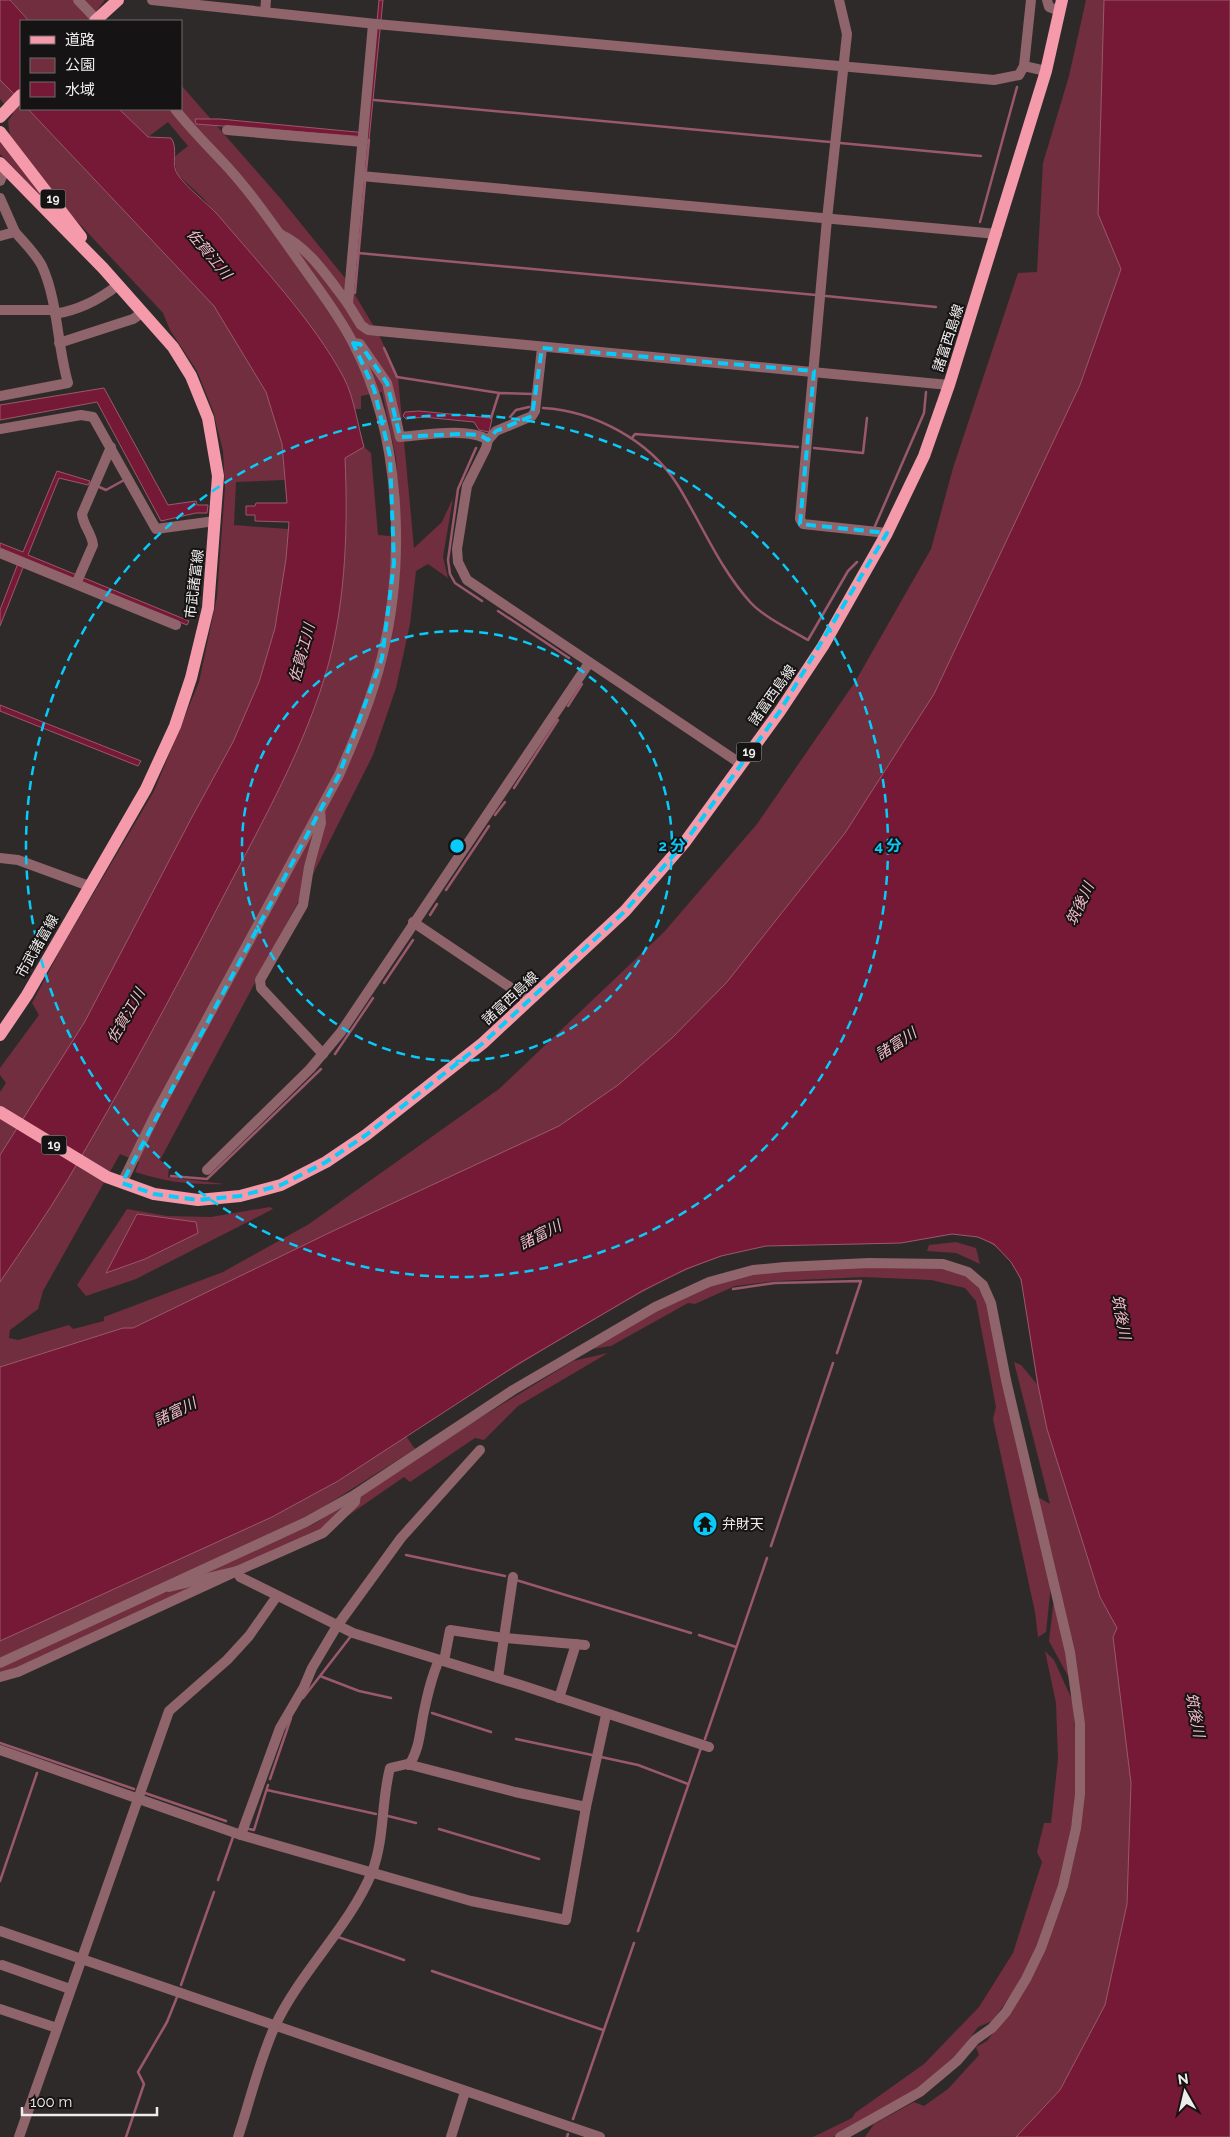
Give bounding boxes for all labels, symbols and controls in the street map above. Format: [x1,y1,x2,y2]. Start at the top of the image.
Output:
legend [20,20,182,110]
text: 道路 [65,31,95,49]
text: 公園 [65,56,95,74]
text: 水域 [65,81,95,99]
road number: 19 [40,190,66,208]
water label: 佐賀江川 [183,225,236,284]
street label: 諸富西島線 [930,302,966,374]
street label: 市武諸富線 [182,548,206,620]
water label: 佐賀江川 [286,620,319,684]
street label: 諸富西島線 [745,662,799,728]
road number: 19 [736,742,762,762]
centre of rings [448,837,466,855]
text: 2 分 [658,837,686,855]
text: 4 分 [874,837,902,855]
water label: 筑後川 [1062,878,1099,928]
street label: 市武諸富線 [13,912,61,980]
street label: 諸富西島線 [479,968,541,1028]
water label: 佐賀江川 [103,984,150,1046]
water label: 諸富川 [872,1023,921,1064]
road number: 19 [42,1136,66,1154]
water label: 諸富川 [516,1216,566,1253]
water label: 筑後川 [1108,1293,1135,1343]
water label: 諸富川 [151,1393,201,1430]
temple icon: 弁財天 [692,1511,718,1537]
place label: 弁財天 [722,1516,764,1532]
water label: 筑後川 [1182,1691,1209,1741]
north arrow [1160,2067,1210,2117]
text: N [1177,2070,1190,2088]
scale bar [22,2084,158,2116]
text: 100 m [30,2093,72,2111]

